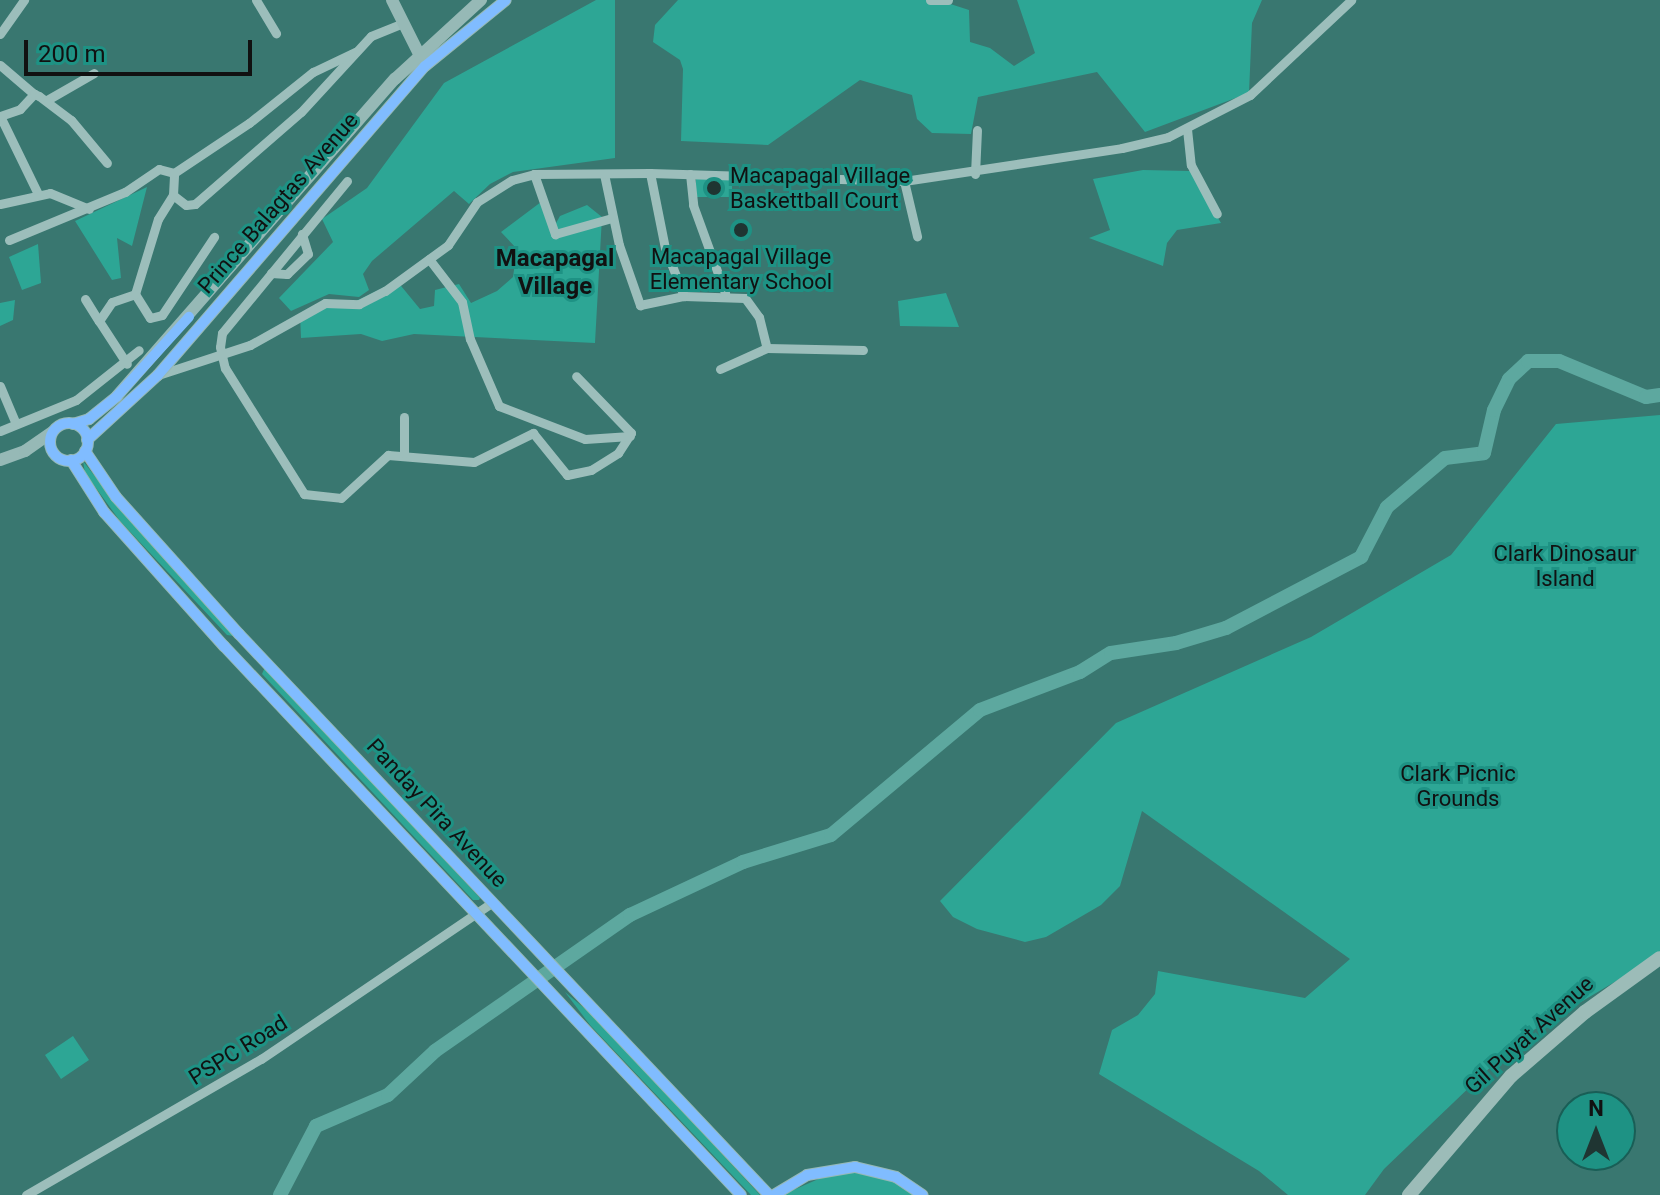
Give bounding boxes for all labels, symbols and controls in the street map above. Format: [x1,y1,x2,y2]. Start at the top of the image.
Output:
scale bar [28,24,256,74]
text: 200 m [38,40,105,68]
street label: Prince Balagtas Avenue [192,107,364,299]
place label: Macapagal Village Baskettball Court [730,162,910,214]
marker: Macapagal Village Baskettball Court [705,179,723,197]
marker: Macapagal Village Elementary School [732,221,750,239]
place label: Macapagal Village Elementary School [650,243,832,294]
district label: Macapagal Village [496,245,614,301]
park label: Clark Dinosaur Island [1493,540,1637,592]
street label: Panday Pira Avenue [361,733,513,893]
park label: Clark Picnic Grounds [1400,760,1516,812]
street label: Gil Puyat Avenue [1459,970,1599,1100]
street label: PSPC Road [184,1009,292,1091]
north arrow [1556,1091,1636,1171]
text: N [1588,1096,1604,1121]

